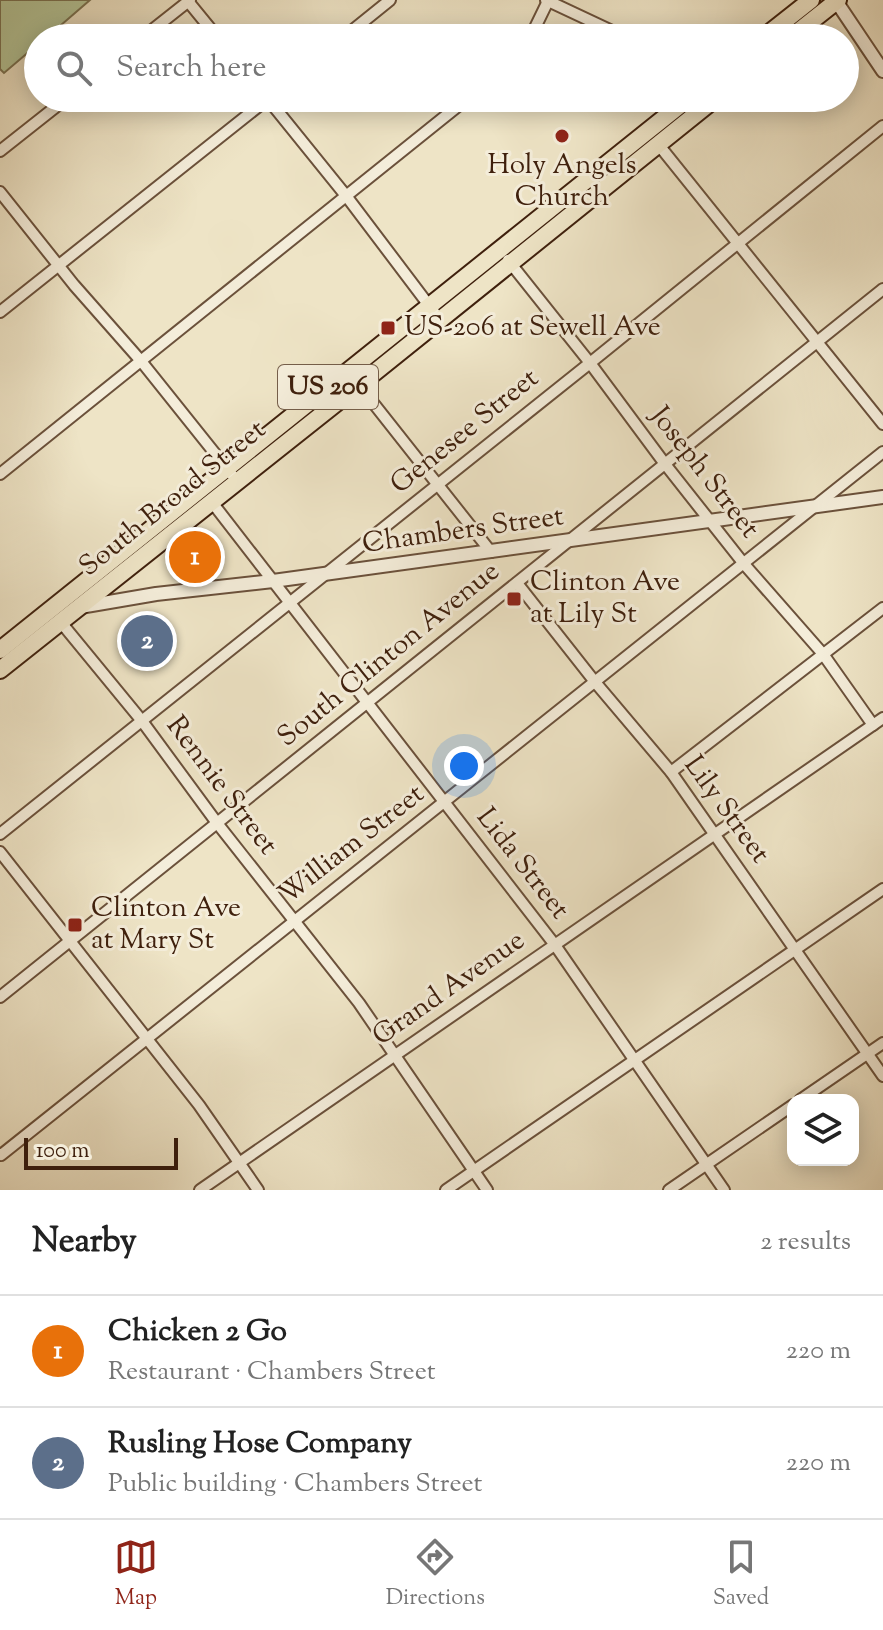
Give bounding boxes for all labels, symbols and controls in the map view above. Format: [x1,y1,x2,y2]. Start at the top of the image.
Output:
search box [24,24,859,112]
icon: search [52,46,96,90]
text: Search here [116,47,266,90]
marker: Holy Angels Church [553,127,571,145]
place label: Holy Angels Church [487,146,637,218]
place label: US-206 at Sewell Ave [404,308,661,348]
marker: US-206 at Sewell Ave [379,319,397,337]
street label: Genesee Street [382,359,548,504]
road number: US 206 [278,365,378,409]
street label: Joseph Street [639,397,768,548]
street label: South Broad Street [71,411,275,587]
street label: Chambers Street [360,497,567,565]
pin: 1 [169,527,221,587]
street label: South Clinton Avenue [269,553,509,757]
place label: Clinton Ave at Lily St [530,563,680,635]
marker: Clinton Ave at Lily St [505,590,523,608]
pin: 2 [121,611,173,671]
street label: Rennie Street [156,708,287,864]
your location [444,746,484,786]
street label: Lily Street [673,748,779,872]
street label: William Street [271,775,434,915]
street label: Lida Street [466,800,579,929]
place label: Clinton Ave at Mary St [91,889,241,961]
marker: Clinton Ave at Mary St [66,916,84,934]
street label: Grand Avenue [365,922,533,1056]
map controls [787,1094,859,1166]
button: layers [787,1094,859,1166]
scale bar [24,1134,178,1170]
text: 100 m [36,1136,89,1168]
text: Nearby [32,1218,137,1267]
text: 2 results [760,1224,851,1261]
text: Chicken 2 Go [108,1311,287,1354]
text: 1 [54,1333,62,1370]
text: 220 m [786,1333,851,1370]
text: Restaurant · Chambers Street [108,1354,436,1391]
text: Rusling Hose Company [108,1423,412,1466]
text: 2 [52,1445,64,1482]
text: 220 m [786,1445,851,1482]
text: Public building · Chambers Street [108,1466,482,1503]
tab: Map [114,1535,158,1615]
tab: Directions [386,1535,485,1615]
tab: Saved [713,1535,769,1615]

